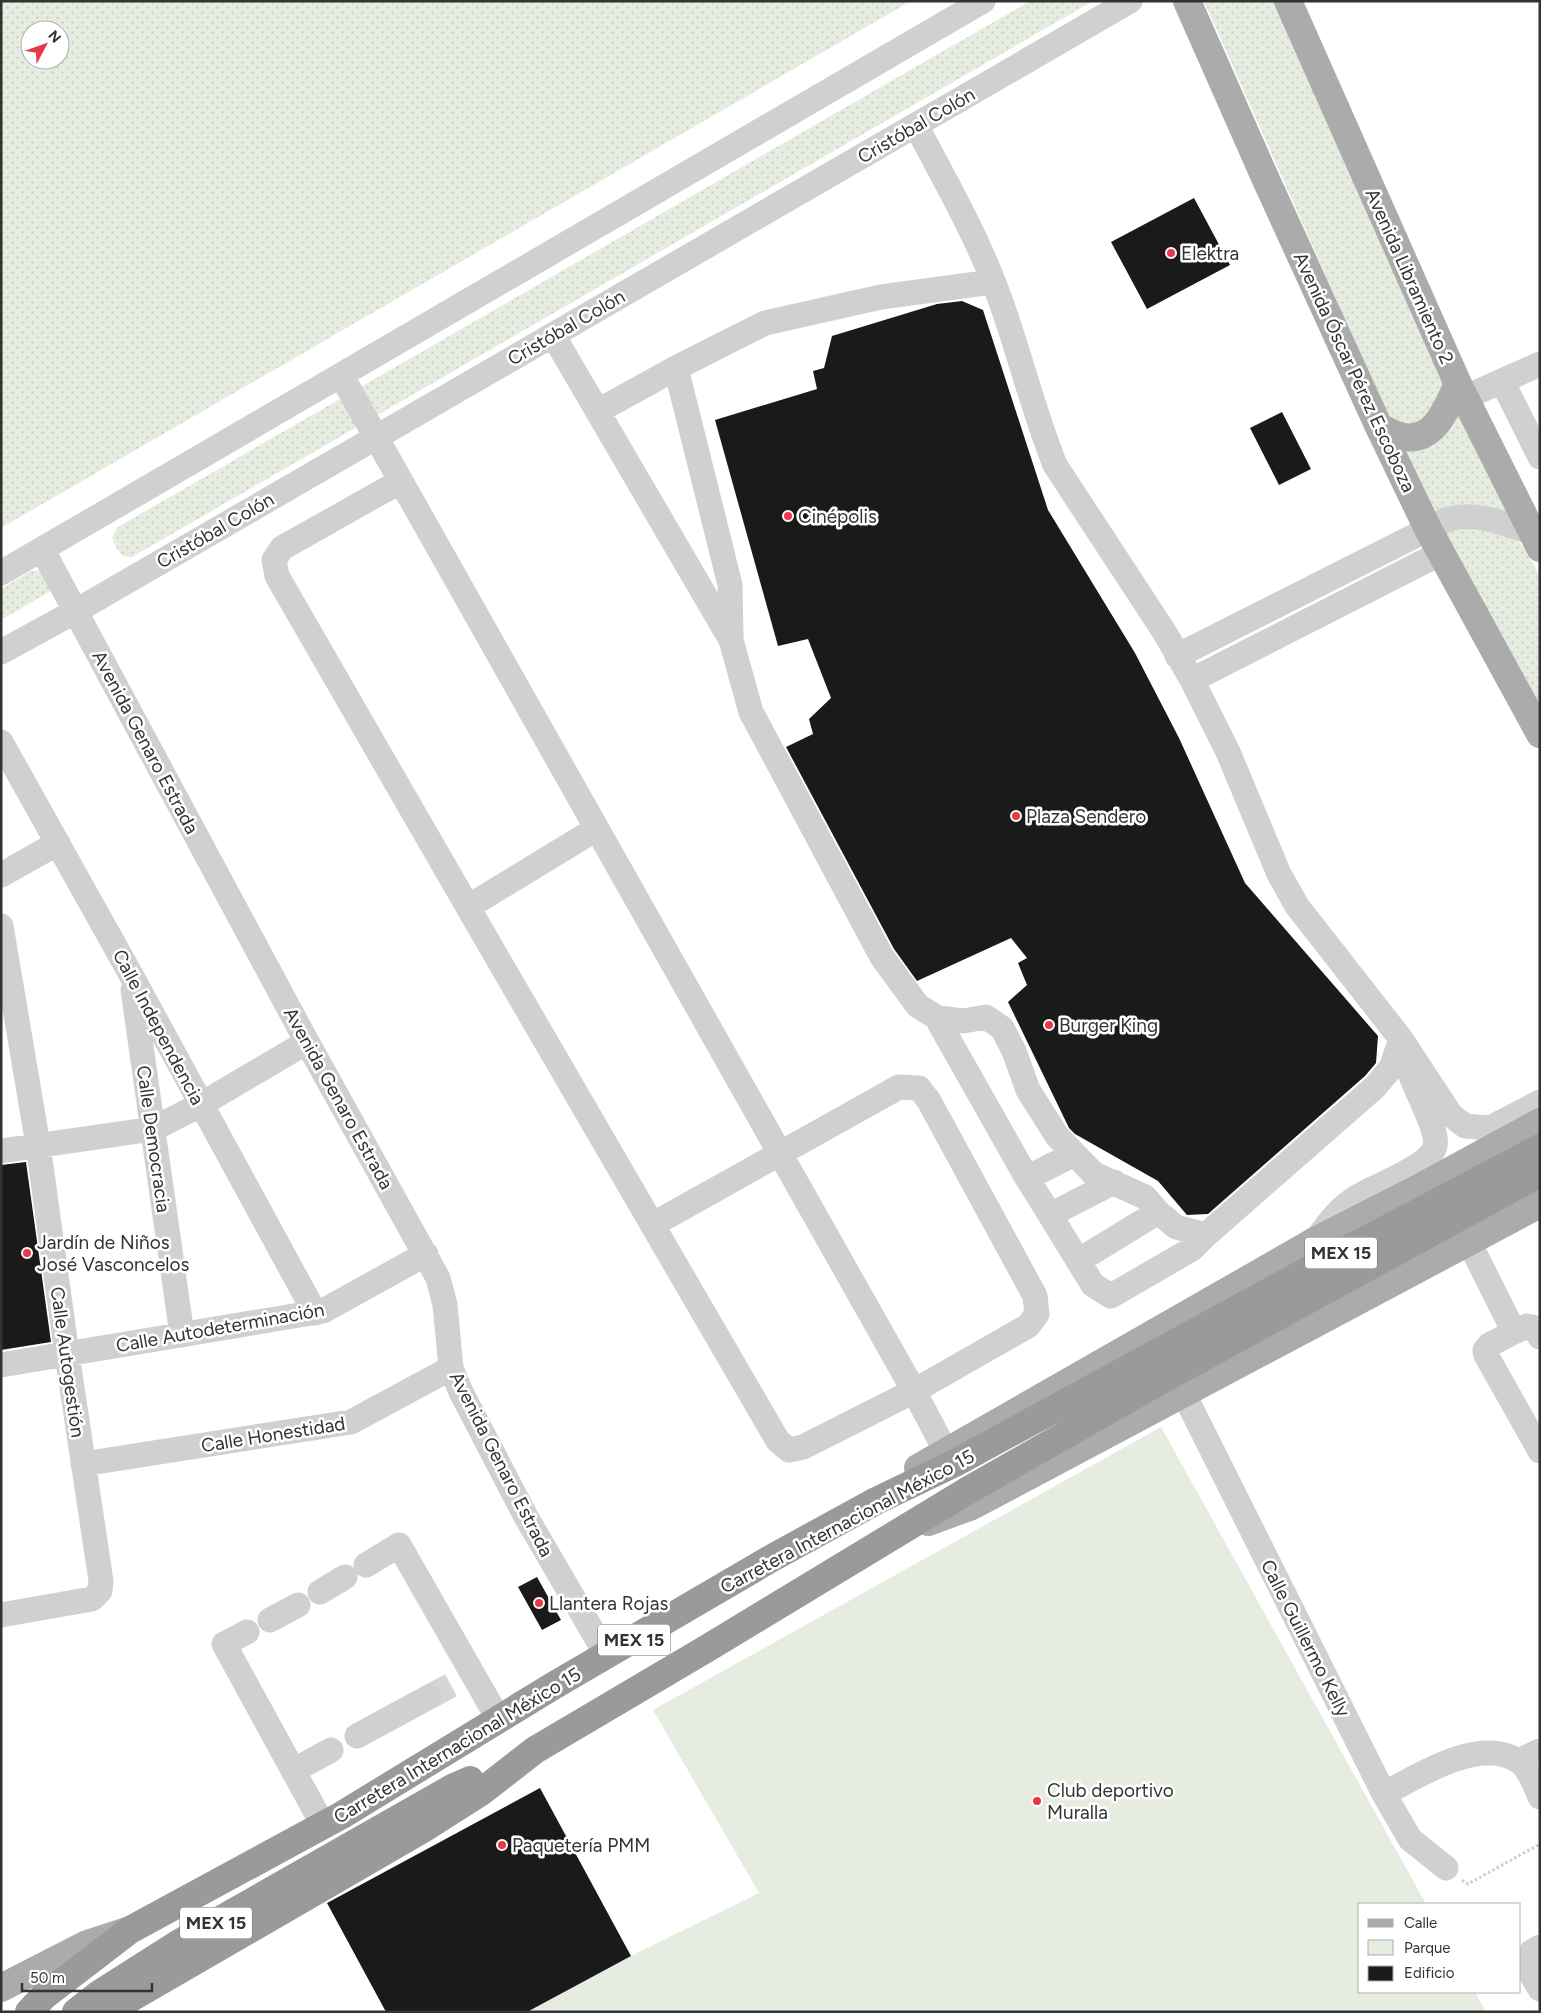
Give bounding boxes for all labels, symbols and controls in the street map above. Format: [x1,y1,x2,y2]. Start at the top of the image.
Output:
north arrow [20,20,70,70]
text: N [44,27,64,46]
street label: Cristóbal Colón [853,83,979,168]
street label: Avenida Libramiento 2 [1360,185,1459,368]
place label: Elektra [1181,242,1239,265]
marker: Elektra [1165,247,1177,259]
street label: Avenida Óscar Pérez Escoboza [1289,248,1420,496]
street label: Cristóbal Colón [503,285,629,370]
street label: Cristóbal Colón [152,488,278,573]
place label: Cinépolis [798,505,877,528]
marker: Cinépolis [782,510,794,522]
street label: Avenida Genaro Estrada [87,646,204,838]
place label: Plaza Sendero [1026,805,1146,828]
marker: Plaza Sendero [1010,810,1022,822]
street label: Calle Independencia [108,946,209,1109]
street label: Avenida Genaro Estrada [279,1003,398,1193]
place label: Burger King [1059,1014,1158,1037]
marker: Burger King [1043,1019,1055,1031]
street label: Calle Democracia [132,1064,175,1214]
place label: Jardín de Niños José Vasconcelos [37,1231,189,1276]
road number: MEX 15 [1305,1238,1377,1268]
marker: Jardín de Niños José Vasconcelos [21,1247,33,1259]
street label: Calle Autogestión [46,1285,89,1439]
street label: Calle Autodeterminación [114,1298,326,1357]
street label: Avenida Genaro Estrada [445,1368,558,1561]
street label: Calle Honestidad [199,1412,347,1457]
street label: Carretera Internacional México 15 [716,1445,978,1598]
street label: Calle Guillermo Kelly [1256,1556,1355,1721]
place label: Llantera Rojas [549,1592,668,1615]
marker: Llantera Rojas [533,1597,545,1609]
road number: MEX 15 [598,1624,670,1656]
street label: Carretera Internacional México 15 [329,1662,585,1829]
place label: Club deportivo Muralla [1047,1779,1174,1824]
marker: Club deportivo Muralla [1031,1795,1043,1807]
place label: Paquetería PMM [512,1834,650,1857]
marker: Paquetería PMM [496,1839,508,1851]
legend [1358,1903,1521,1993]
road number: MEX 15 [180,1908,252,1939]
text: Calle [1404,1914,1437,1932]
text: Parque [1404,1939,1451,1957]
scale bar [22,1960,152,1992]
text: Edificio [1404,1964,1455,1982]
text: 50 m [30,1969,65,1987]

